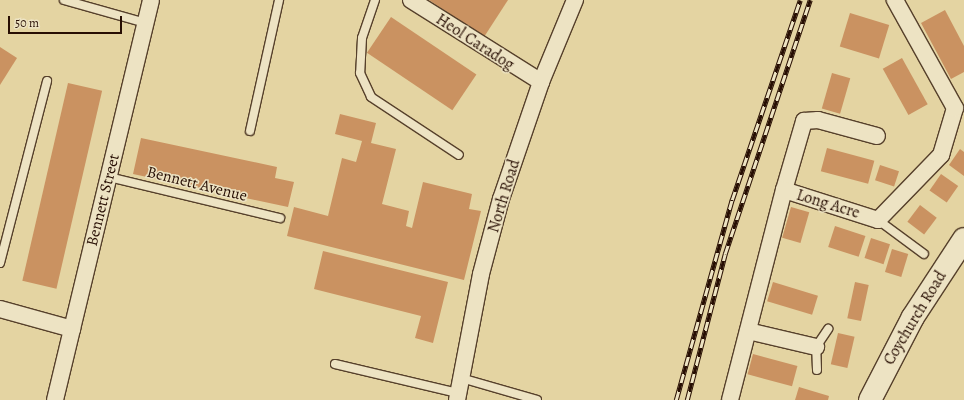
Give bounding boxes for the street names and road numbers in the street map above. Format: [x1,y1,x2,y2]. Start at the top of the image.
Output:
street label: Heol Caradog [432,10,518,74]
street label: Bennett Street [82,152,124,248]
street label: North Road [484,157,524,235]
street label: Bennett Avenue [145,162,249,206]
street label: Long Acre [794,185,862,223]
street label: Coychurch Road [879,268,951,368]

